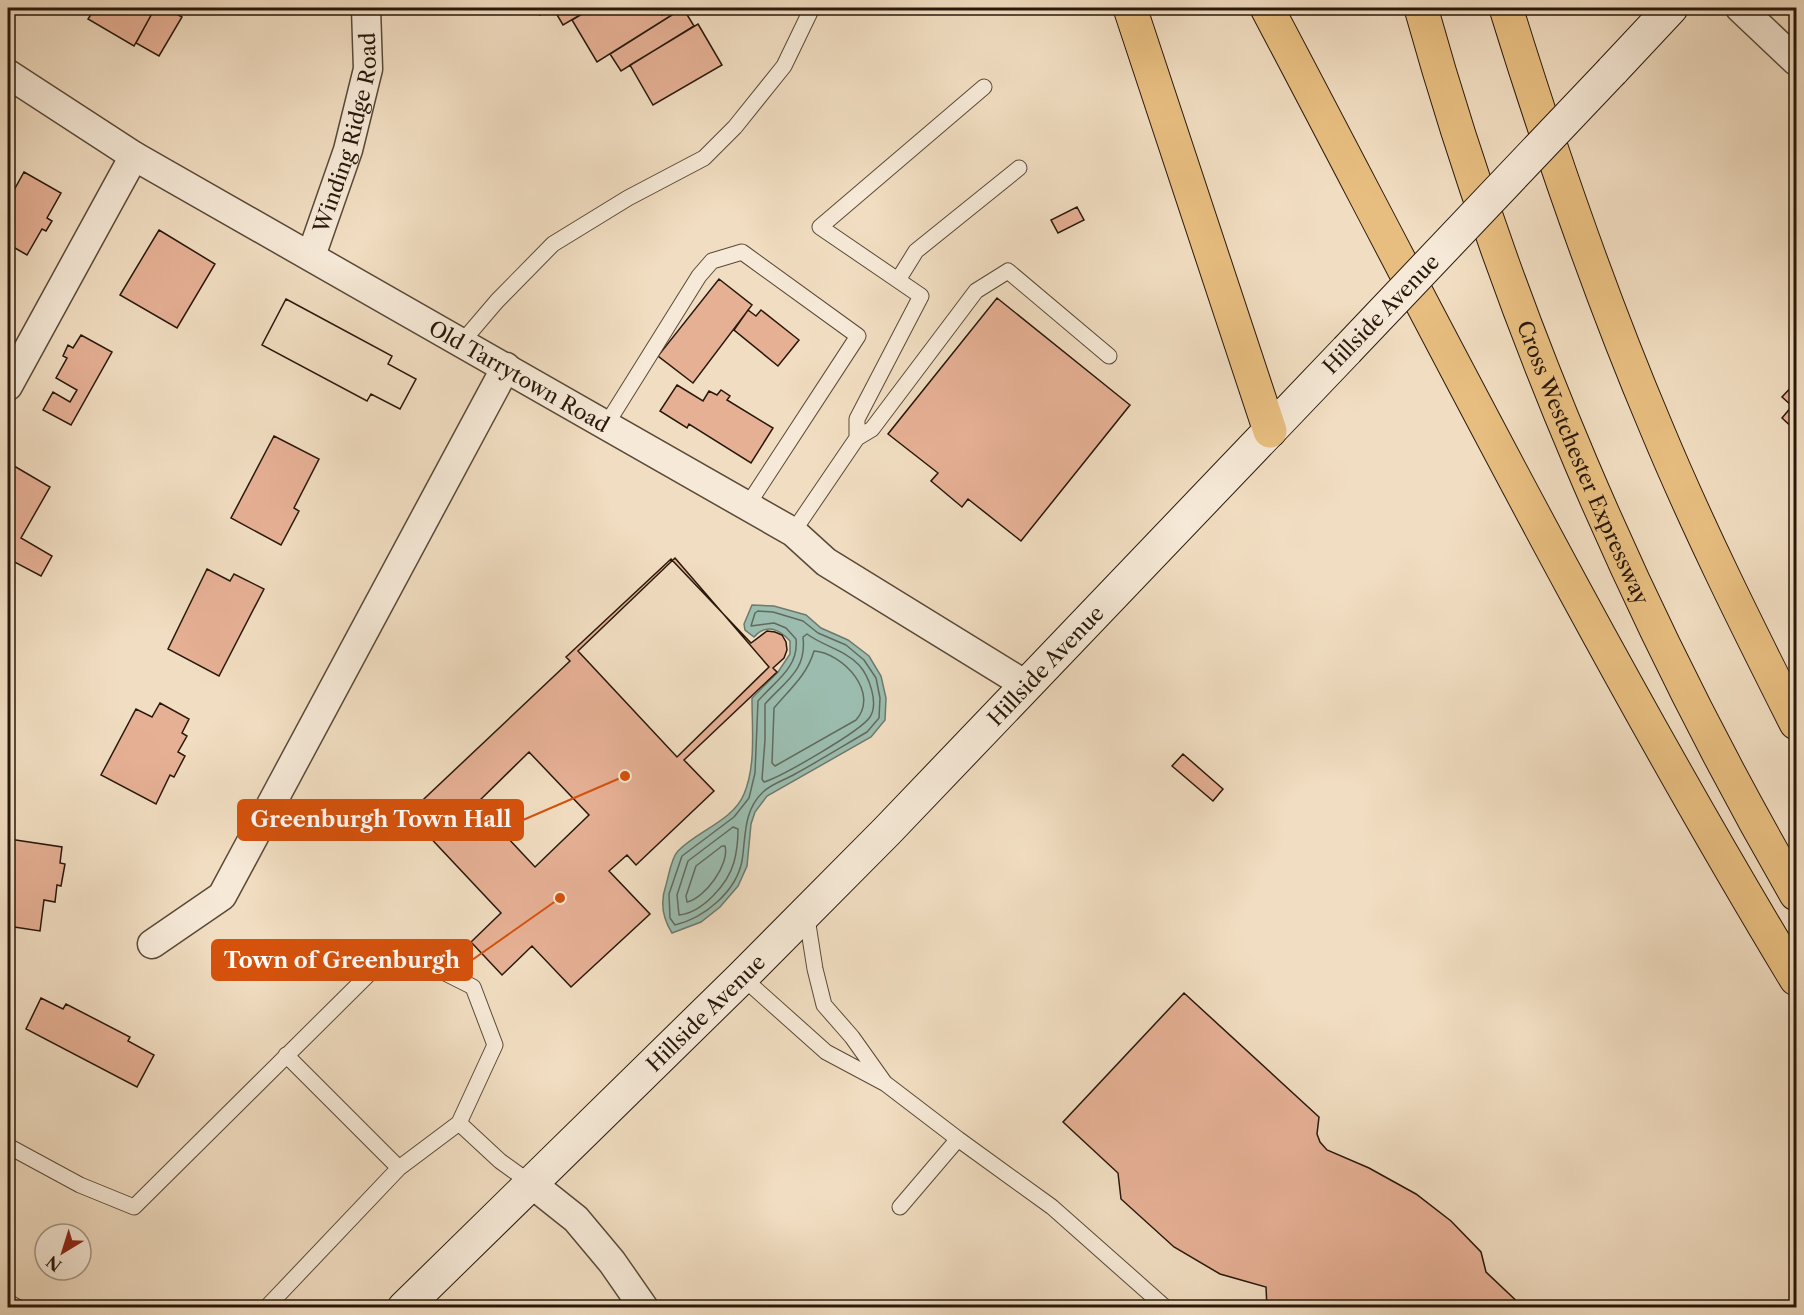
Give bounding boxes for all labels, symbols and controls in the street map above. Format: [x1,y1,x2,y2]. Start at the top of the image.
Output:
street label: Winding Ridge Road [307,32,381,237]
street label: Hillside Avenue [1318,249,1444,379]
street label: Old Tarrytown Road [425,315,614,437]
street label: Cross Westchester Expressway [1512,317,1655,608]
street label: Hillside Avenue [982,600,1108,731]
callout: Greenburgh Town Hall [238,800,523,840]
text: Greenburgh Town Hall [251,806,512,833]
callout: Town of Greenburgh [212,940,472,980]
text: Town of Greenburgh [224,947,460,974]
street label: Hillside Avenue [641,949,770,1076]
north arrow [33,1222,93,1282]
text: N [42,1252,65,1276]

